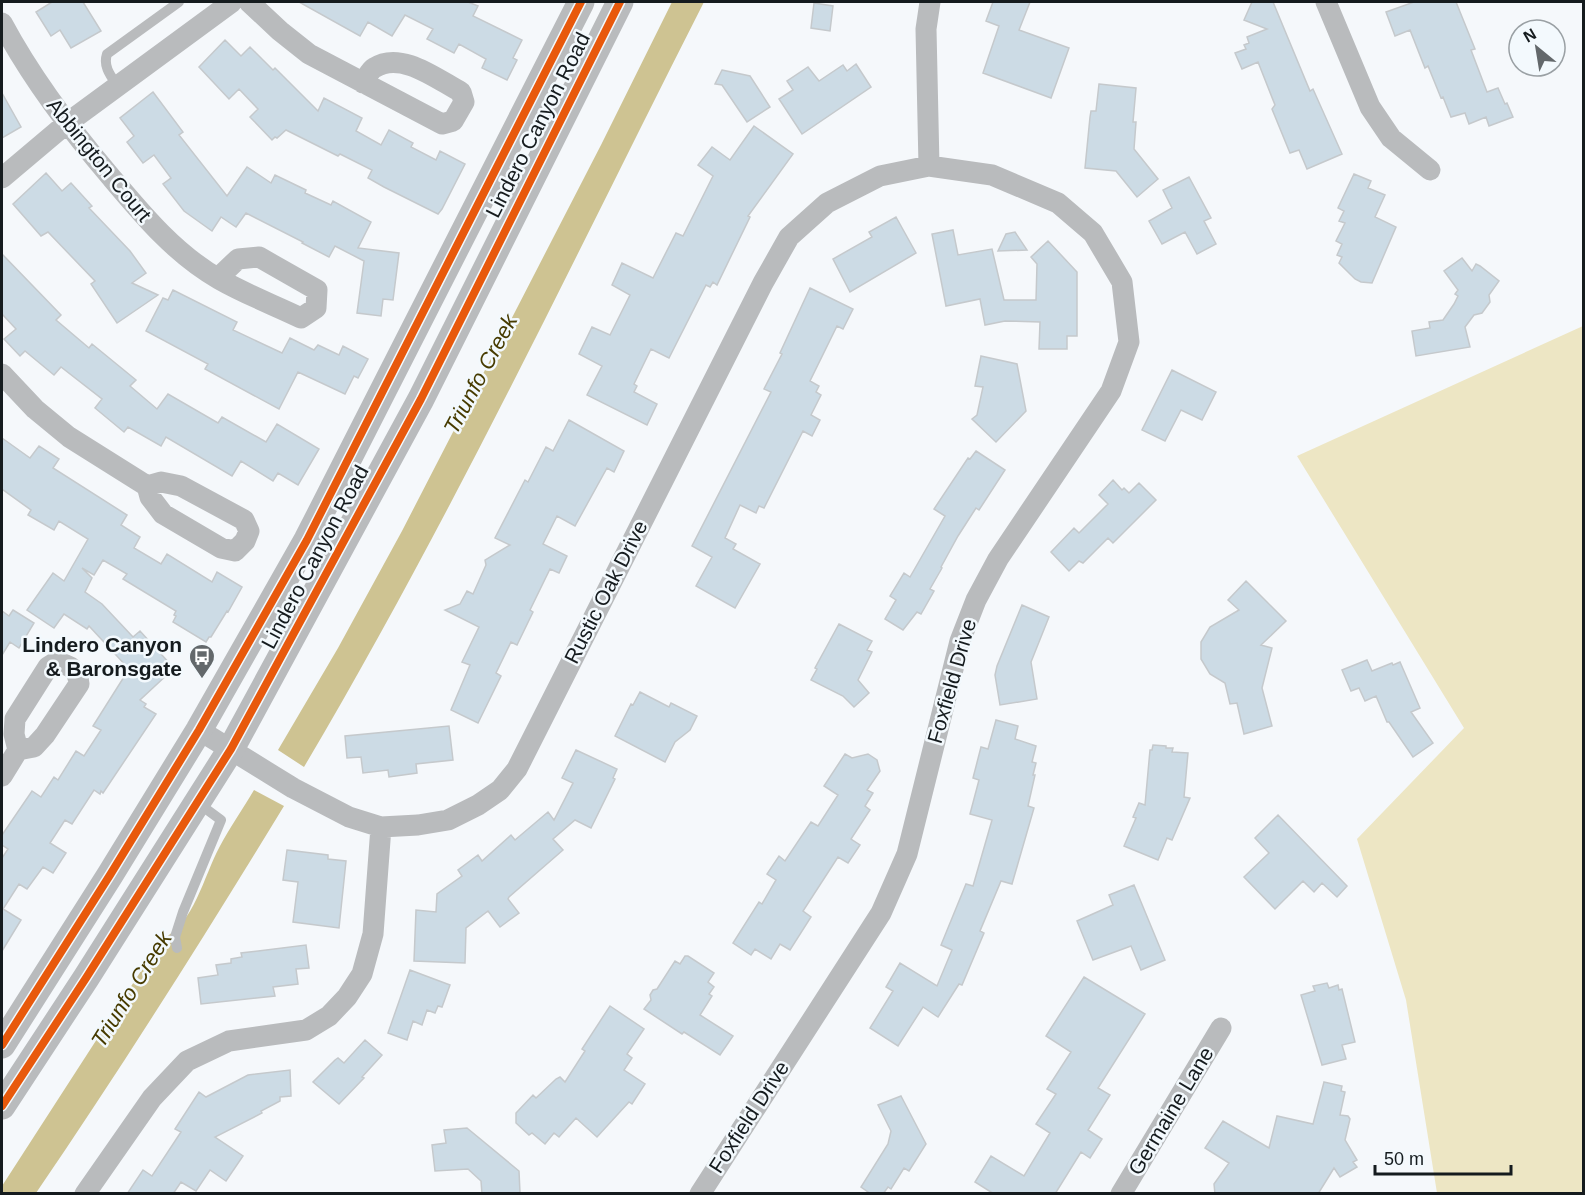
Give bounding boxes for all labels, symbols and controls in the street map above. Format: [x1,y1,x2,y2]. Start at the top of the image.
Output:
north arrow [1507,18,1567,78]
text: N [1520,25,1539,46]
street label: Lindero Canyon Road [481,29,594,221]
street label: Abbington Court [43,93,156,226]
water label: Triunfo Creek [439,309,523,438]
street label: Lindero Canyon Road [256,461,373,652]
street label: Rustic Oak Drive [560,516,652,667]
street label: Foxfield Drive [923,616,980,746]
place label: Lindero Canyon & Baronsgate [22,633,182,680]
bus stop icon: Lindero Canyon & Baronsgate [187,642,217,680]
water label: Triunfo Creek [86,926,177,1052]
street label: Germaine Lane [1123,1043,1218,1179]
street label: Foxfield Drive [704,1057,793,1177]
scale bar [1375,1138,1512,1176]
text: 50 m [1384,1149,1424,1169]

